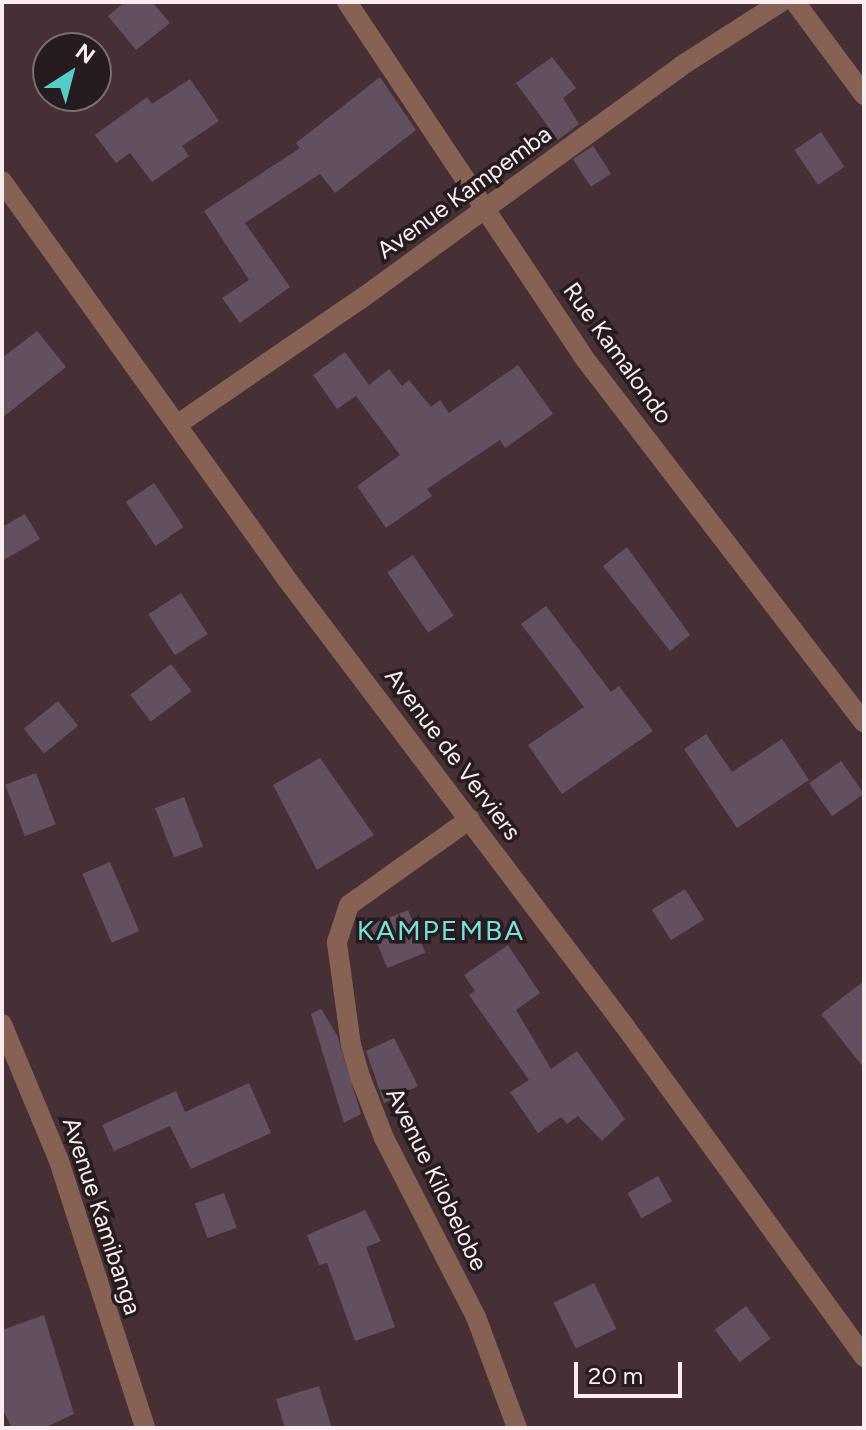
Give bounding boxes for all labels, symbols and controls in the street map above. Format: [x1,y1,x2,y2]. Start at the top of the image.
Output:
north arrow [32,32,112,112]
text: N [70,38,100,70]
street label: Avenue Kampemba [371,119,557,265]
street label: Rue Kamalondo [557,277,679,429]
street label: Avenue de Verviers [379,662,527,846]
district label: KAMPEMBA [357,913,525,947]
street label: Avenue Kilobelobe [380,1083,494,1275]
street label: Avenue Kamibanga [57,1114,147,1318]
scale bar [578,1346,686,1396]
text: 20 m [588,1361,643,1390]

